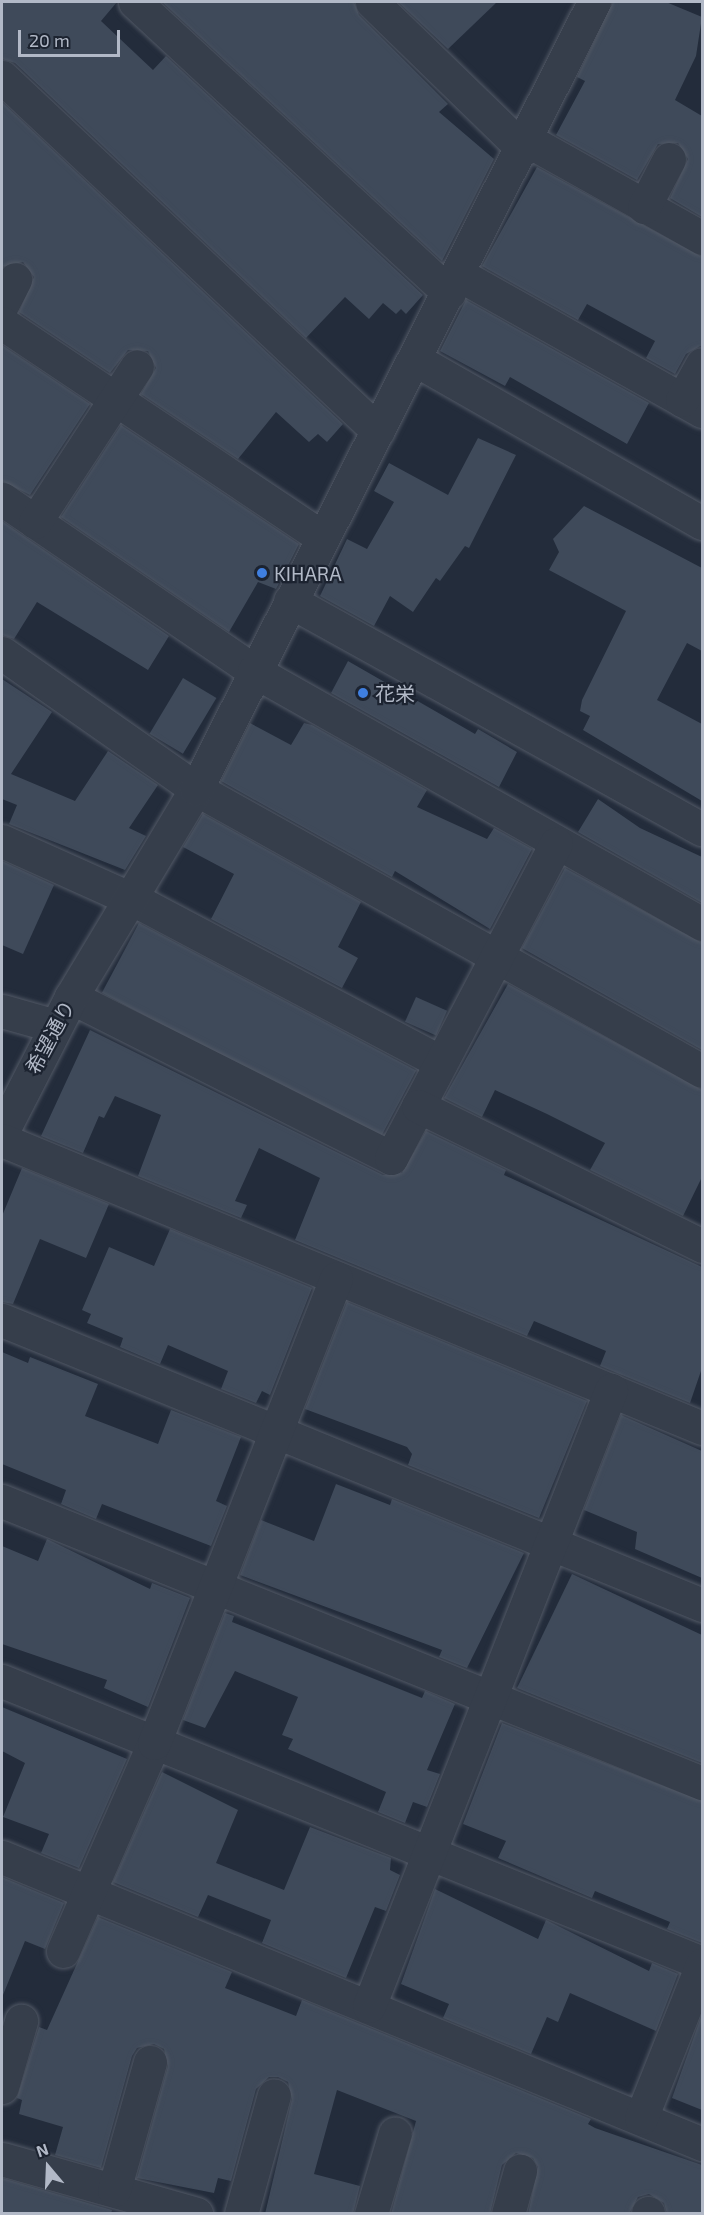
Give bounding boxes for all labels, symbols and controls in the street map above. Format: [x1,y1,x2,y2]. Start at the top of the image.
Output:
scale bar [21,18,123,56]
text: 20 m [29,29,70,51]
place label: KIHARA [274,561,342,585]
marker: KIHARA [255,566,269,580]
place label: 花栄 [375,681,415,705]
marker: 花栄 [356,686,370,700]
street label: 希望通り [21,996,79,1078]
north arrow [18,2137,78,2197]
text: N [33,2139,51,2160]

